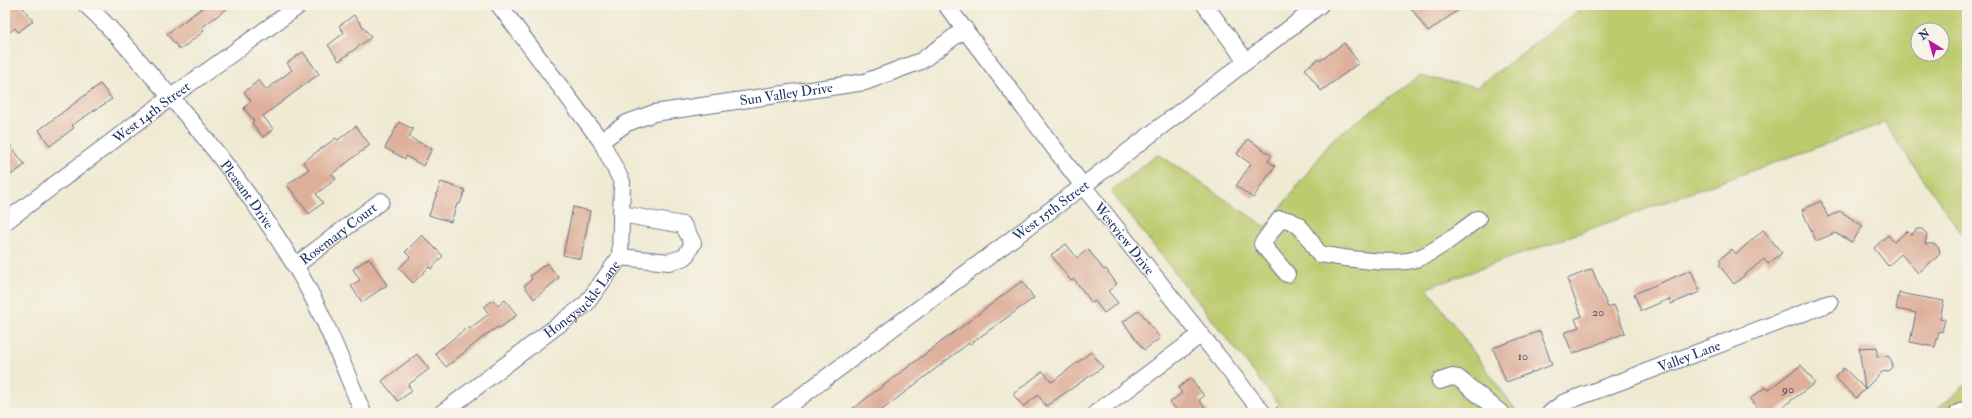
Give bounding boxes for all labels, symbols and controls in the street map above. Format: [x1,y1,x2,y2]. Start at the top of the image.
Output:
north arrow [1910,22,1950,62]
text: N [1916,26,1933,43]
street label: West 14th Street [108,77,194,147]
street label: Sun Valley Drive [739,78,834,109]
street label: Pleasant Drive [217,156,278,232]
street label: West 15th Street [1008,176,1093,245]
street label: Westview Drive [1090,198,1159,278]
street label: Rosemary Court [296,199,380,268]
street label: Honeysuckle Lane [540,257,623,342]
house number: 20 [1592,305,1604,320]
street label: Valley Lane [1655,336,1723,375]
house number: 10 [1518,349,1528,364]
house number: 90 [1781,382,1794,397]

